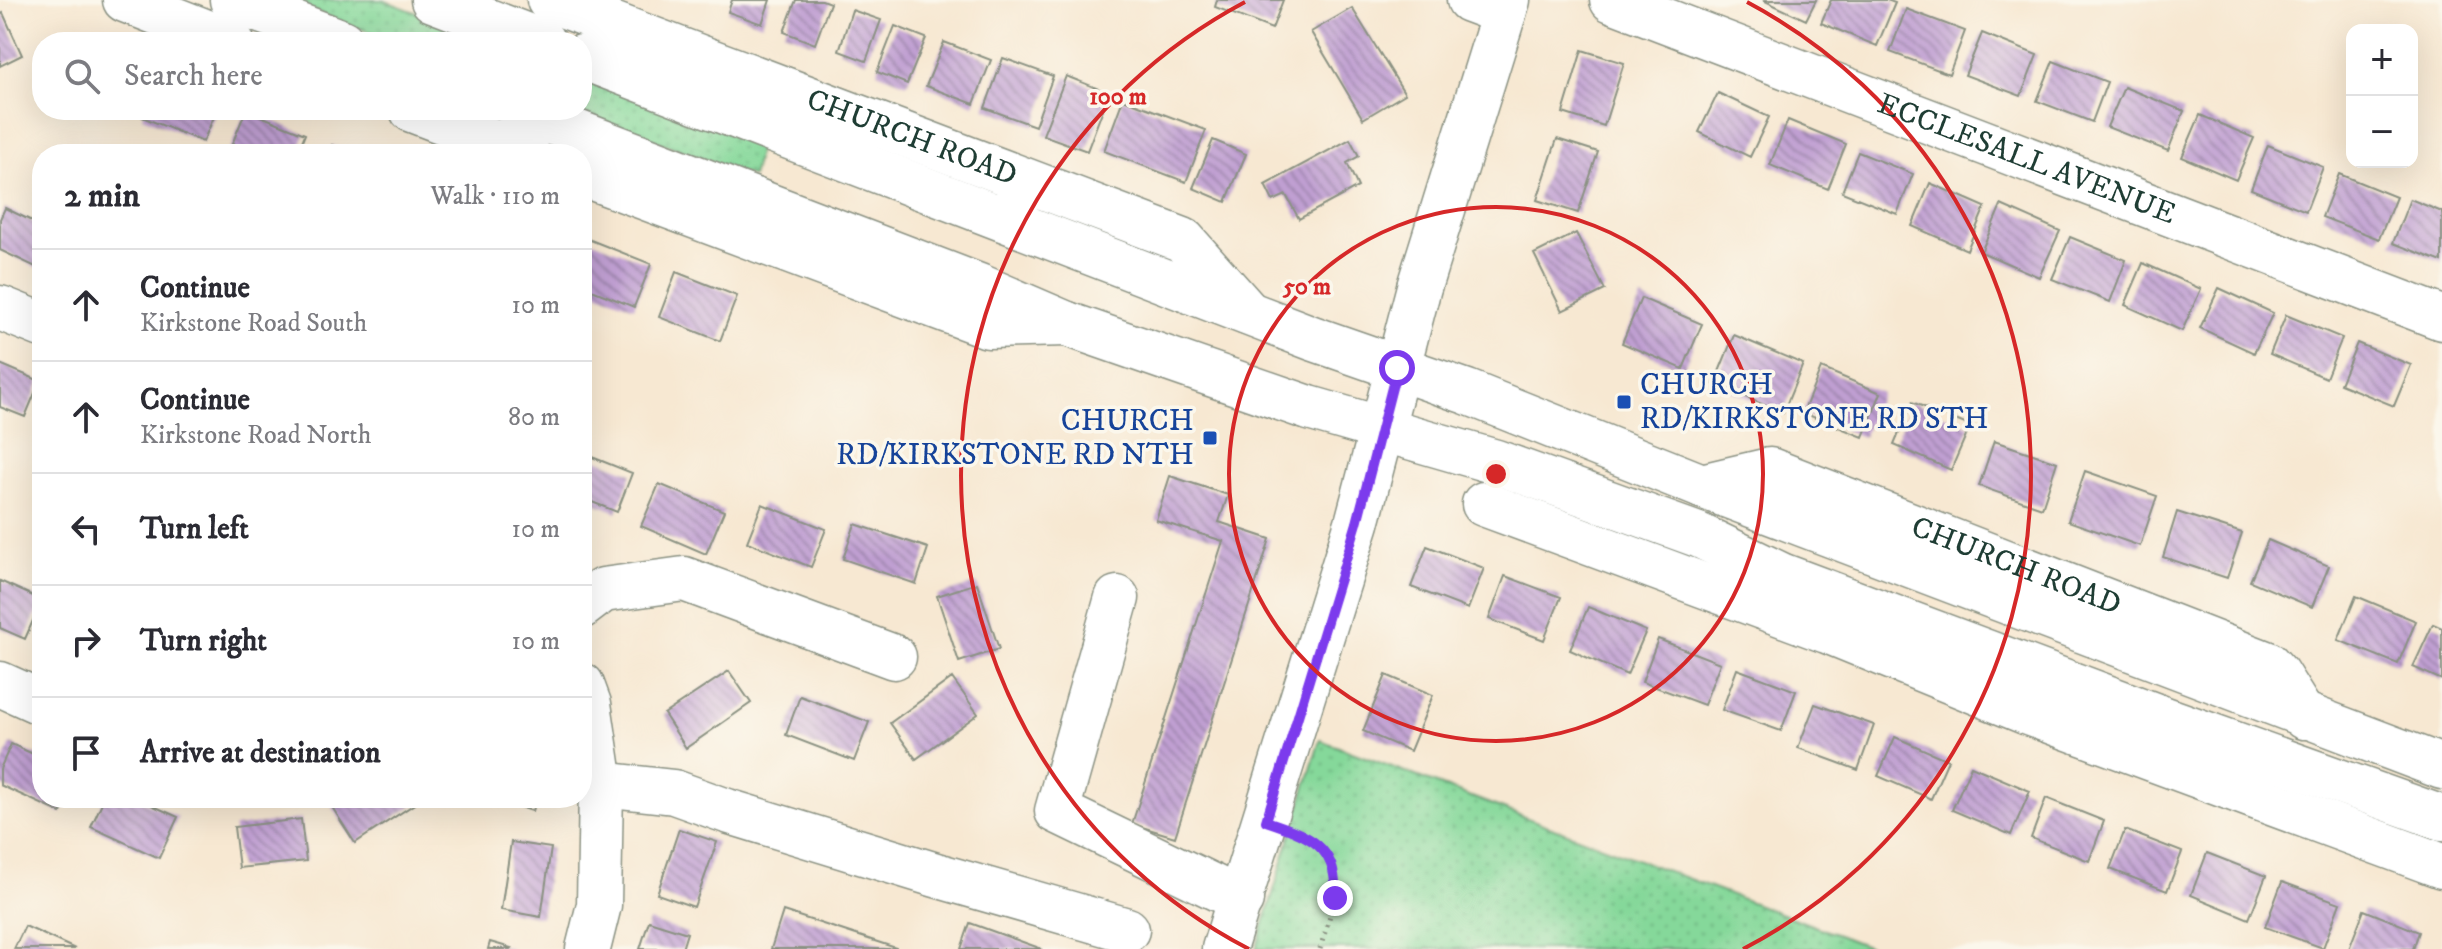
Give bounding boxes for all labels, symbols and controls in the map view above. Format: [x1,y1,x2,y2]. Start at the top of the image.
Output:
map controls [2346,24,2418,168]
button: + [2346,24,2418,96]
search box [32,32,592,120]
icon: search [60,54,104,98]
text: Search here [124,58,263,95]
street label: CHURCH ROAD [802,81,1022,194]
text: 100 m [1089,82,1147,112]
street label: ECCLESALL AVENUE [1872,85,2181,233]
button: − [2346,96,2418,168]
text: 2 min [64,175,140,217]
text: Walk · 110 m [430,180,560,213]
text: Continue [140,270,250,307]
text: 50 m [1282,272,1331,302]
icon: ahead [64,283,108,327]
text: 10 m [511,289,560,322]
text: Kirkstone Road South [140,307,367,340]
route start [1379,350,1415,386]
place label: CHURCH RD/KIRKSTONE RD STH [1640,367,1989,438]
text: Continue [140,382,250,419]
marker: CHURCH RD/KIRKSTONE RD STH [1615,393,1633,411]
icon: ahead [64,395,108,439]
text: 80 m [508,401,560,434]
place label: CHURCH RD/KIRKSTONE RD NTH [836,403,1194,474]
text: Kirkstone Road North [140,419,371,452]
marker: CHURCH RD/KIRKSTONE RD NTH [1201,429,1219,447]
centre of rings [1482,460,1510,488]
icon: left [64,507,108,551]
street label: CHURCH ROAD [1906,508,2126,623]
text: Turn left [140,511,249,548]
text: 10 m [511,513,560,546]
icon: right [64,619,108,663]
text: Turn right [140,623,267,660]
text: 10 m [511,625,560,658]
icon: arrive [64,731,108,775]
text: Arrive at destination [140,735,381,772]
route end [1317,880,1353,916]

